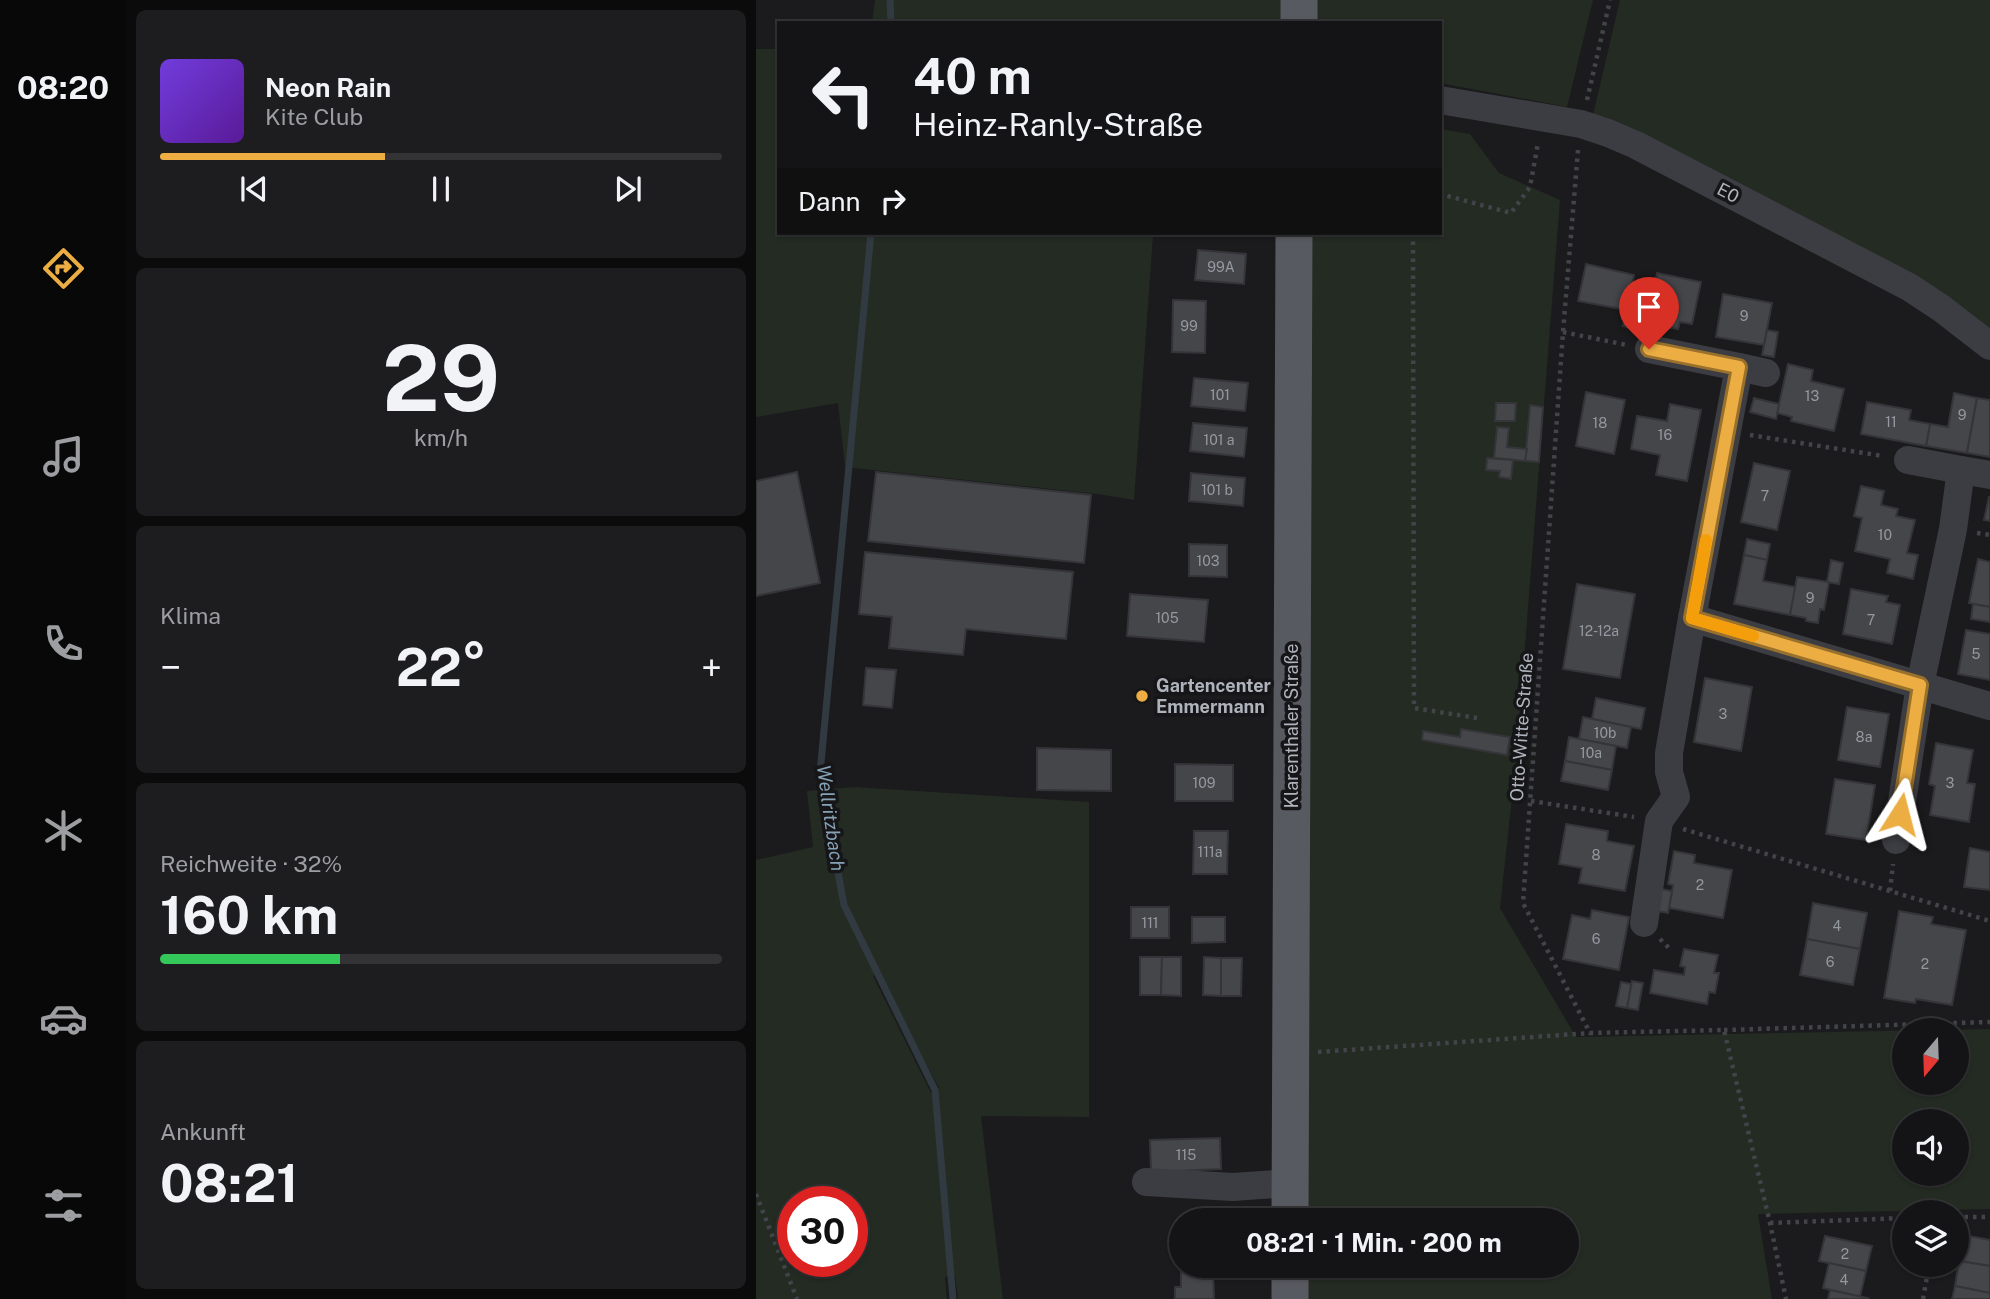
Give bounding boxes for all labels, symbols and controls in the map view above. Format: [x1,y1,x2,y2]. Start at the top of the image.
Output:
text: 40 m [913,47,1032,105]
icon: left [798,49,889,140]
text: 08:20 [17,69,109,106]
text: Neon Rain [265,72,391,103]
text: Kite Club [265,103,363,130]
text: Heinz-Ranly-Straße [913,106,1203,143]
icon: previous [235,170,273,208]
icon: pause [422,170,460,208]
icon: next [609,170,647,208]
street label: E0 [1714,178,1743,207]
icon: right [874,182,912,220]
text: Dann [798,186,860,217]
icon: directions [39,244,88,293]
house number: 99A [1207,259,1235,275]
pin [1619,277,1679,349]
icon: arrive [1630,288,1668,326]
house number: 9 [1740,308,1749,324]
house number: 99 [1180,318,1198,334]
text: 29 [382,325,500,431]
house number: 101 [1210,387,1230,403]
house number: 13 [1805,388,1819,404]
house number: 9 [1958,407,1967,423]
house number: 11 [1885,414,1897,430]
house number: 18 [1593,415,1607,431]
text: km/h [414,424,468,451]
house number: 16 [1658,427,1672,443]
icon: music [39,432,88,481]
house number: 101 a [1203,432,1235,448]
house number: 101 b [1201,482,1233,498]
house number: 7 [1761,488,1769,504]
house number: 10 [1878,527,1892,543]
house number: 103 [1197,553,1220,569]
house number: 9 [1806,590,1815,606]
text: Klima [160,602,221,629]
house number: 105 [1155,610,1179,626]
house number: 7 [1867,612,1875,628]
icon: phone [39,619,88,668]
house number: 12-12a [1579,623,1619,639]
text: 22° [396,637,486,698]
street label: Klarenthaler Straße [1281,644,1302,808]
text: − [160,645,181,690]
text: + [701,645,722,690]
house number: 5 [1972,646,1981,662]
street label: Otto-Witte-Straße [1506,652,1537,802]
place label: Gartencenter Emmermann [1156,675,1272,717]
marker: Gartencenter Emmermann [1134,688,1150,704]
house number: 3 [1719,706,1728,722]
house number: 10b [1594,725,1616,741]
house number: 8a [1856,729,1872,745]
house number: 10a [1580,745,1602,761]
water label: Wellritzbach [813,764,849,872]
house number: 109 [1193,775,1216,791]
house number: 3 [1946,775,1955,791]
position arrow [1863,777,1937,851]
icon: climate [39,806,88,855]
house number: 111a [1198,844,1222,860]
house number: 8 [1591,847,1601,863]
text: Reichweite · 32% [160,850,342,877]
house number: 2 [1696,877,1704,893]
text: 160 km [160,885,338,946]
house number: 111 [1141,915,1159,931]
house number: 4 [1833,918,1842,934]
house number: 6 [1592,931,1601,947]
house number: 6 [1826,954,1835,970]
house number: 2 [1921,956,1929,972]
icon: car [39,994,88,1043]
north arrow [1892,1018,1969,1096]
map controls [1892,1018,1969,1277]
button: sound [1892,1109,1969,1186]
text: Ankunft [160,1118,246,1145]
house number: 115 [1176,1147,1196,1163]
text: 08:21 [160,1153,299,1214]
icon: filters [39,1181,88,1230]
speed limit sign: 30 [777,1186,868,1277]
button: layers [1892,1200,1969,1277]
text: 08:21 · 1 Min. · 200 m [1246,1227,1502,1258]
house number: 2 [1841,1246,1849,1262]
house number: 4 [1840,1272,1849,1288]

